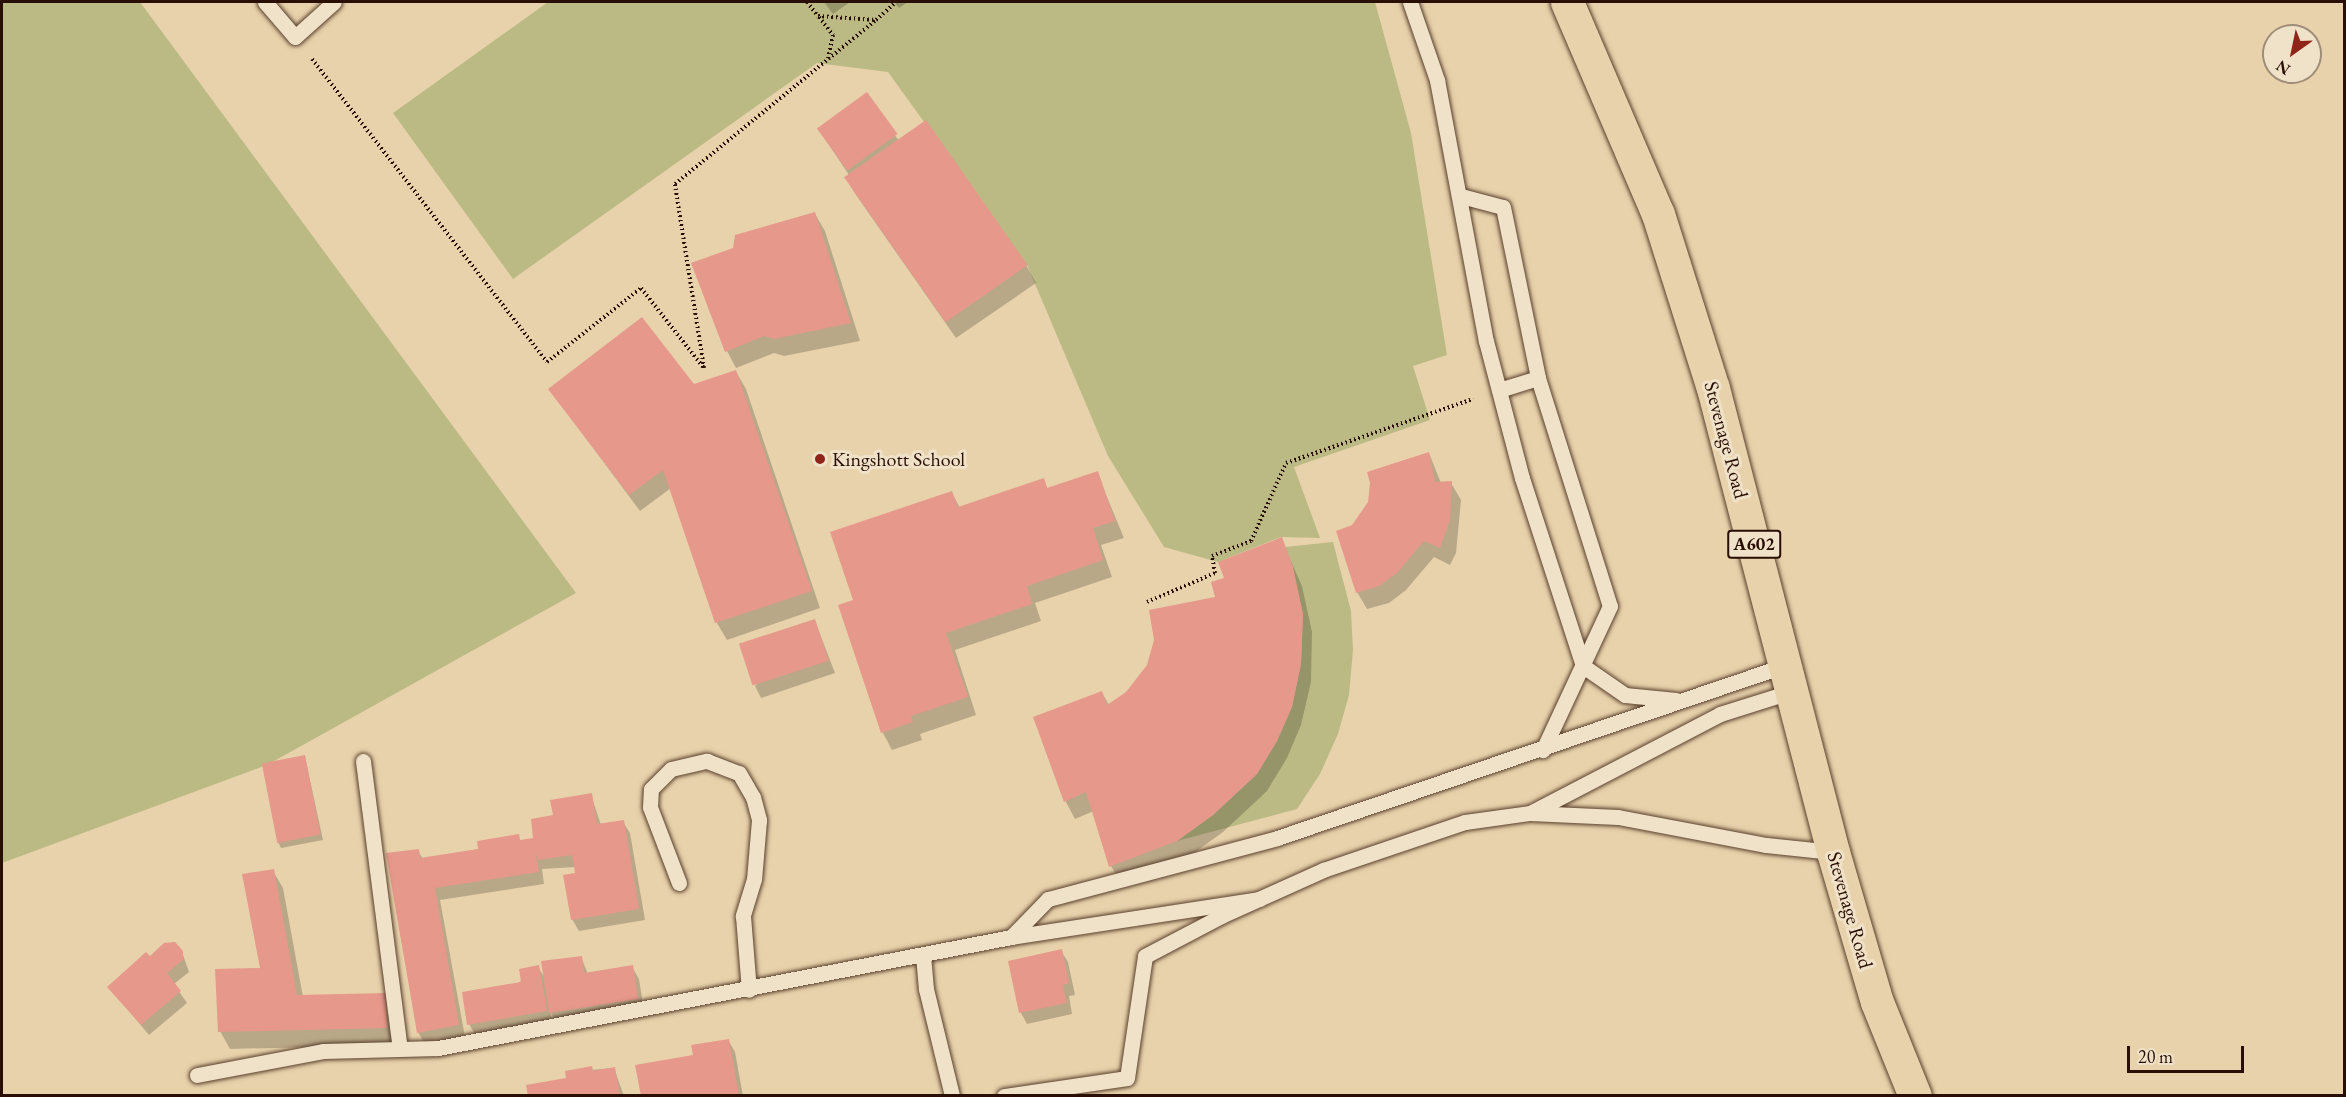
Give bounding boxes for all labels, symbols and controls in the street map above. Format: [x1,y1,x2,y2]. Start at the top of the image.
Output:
north arrow [2262,24,2322,84]
text: N [2272,56,2294,80]
street label: Stevenage Road [1699,379,1753,501]
place label: Kingshott School [832,447,965,471]
marker: Kingshott School [813,452,827,466]
road number: A602 [1727,529,1781,559]
street label: Stevenage Road [1822,849,1878,971]
scale bar [2130,1034,2247,1072]
text: 20 m [2138,1045,2173,1068]

